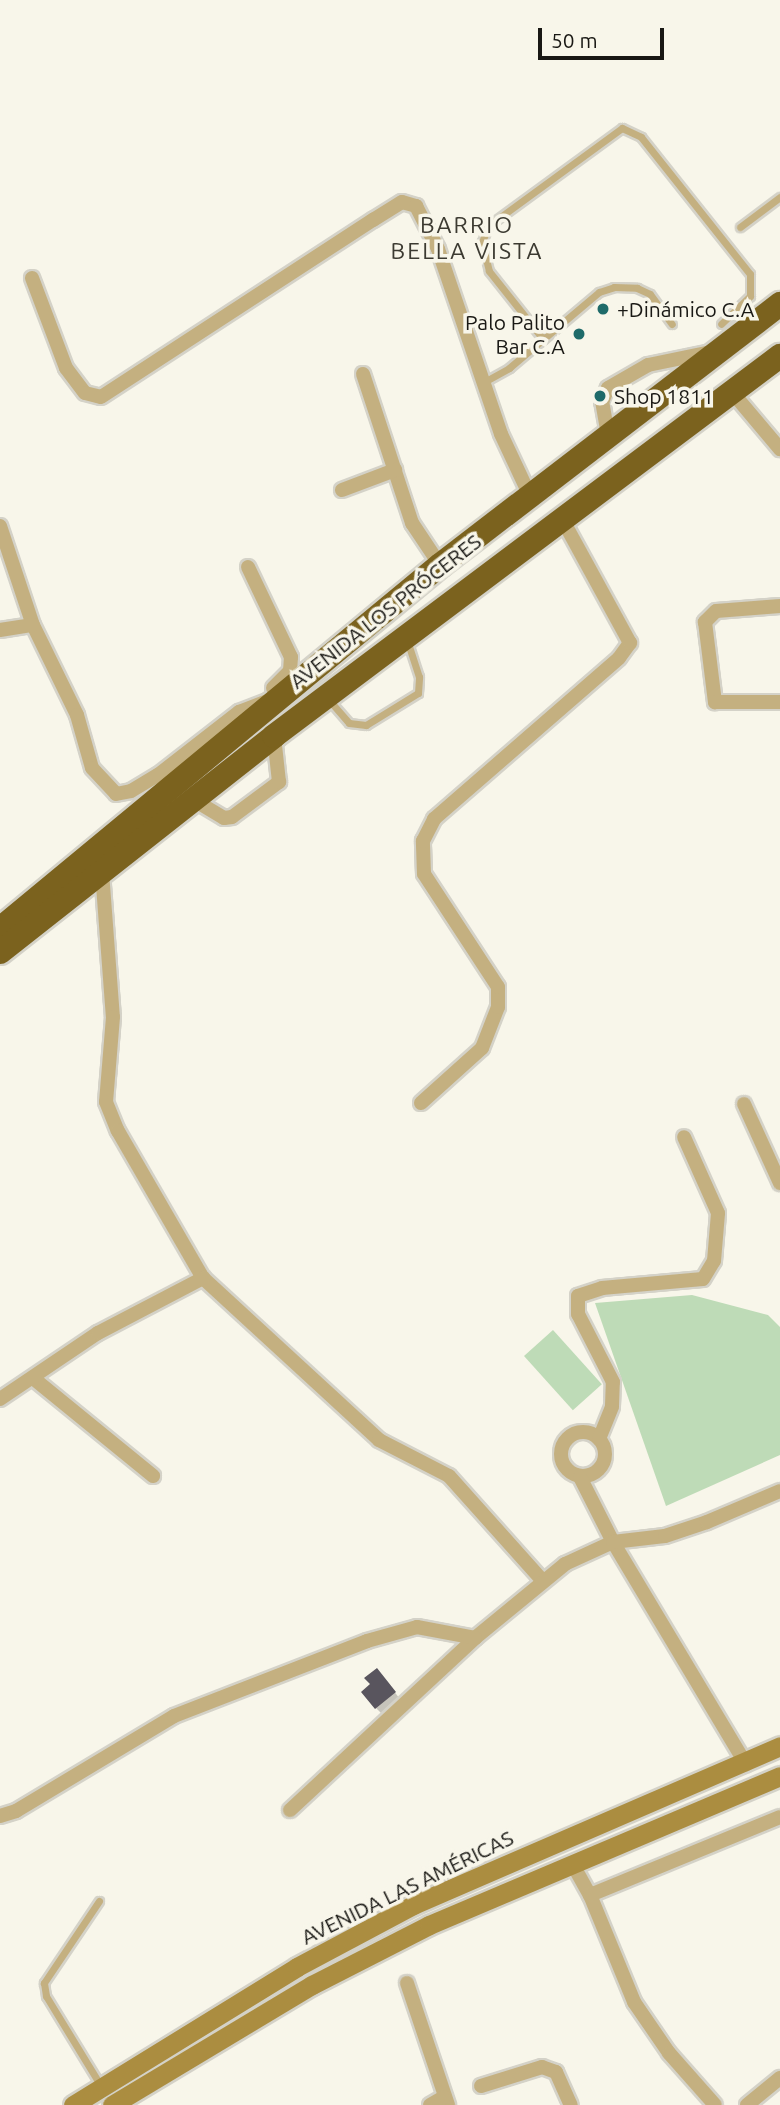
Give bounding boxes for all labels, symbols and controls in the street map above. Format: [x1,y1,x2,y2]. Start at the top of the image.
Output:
scale bar [542,14,668,58]
text: 50 m [551,28,598,52]
district label: BARRIO BELLA VISTA [392,211,542,265]
place label: +Dinámico C.A [617,296,754,322]
marker: +Dinámico C.A [595,301,611,317]
place label: Palo Palito Bar C.A [465,309,565,359]
marker: Palo Palito Bar C.A [571,326,587,342]
place label: Shop 1811 [614,383,714,409]
marker: Shop 1811 [592,388,608,404]
street label: AVENIDA LOS PRÓCERES [284,529,486,693]
street label: AVENIDA LAS AMÉRICAS [297,1825,517,1949]

